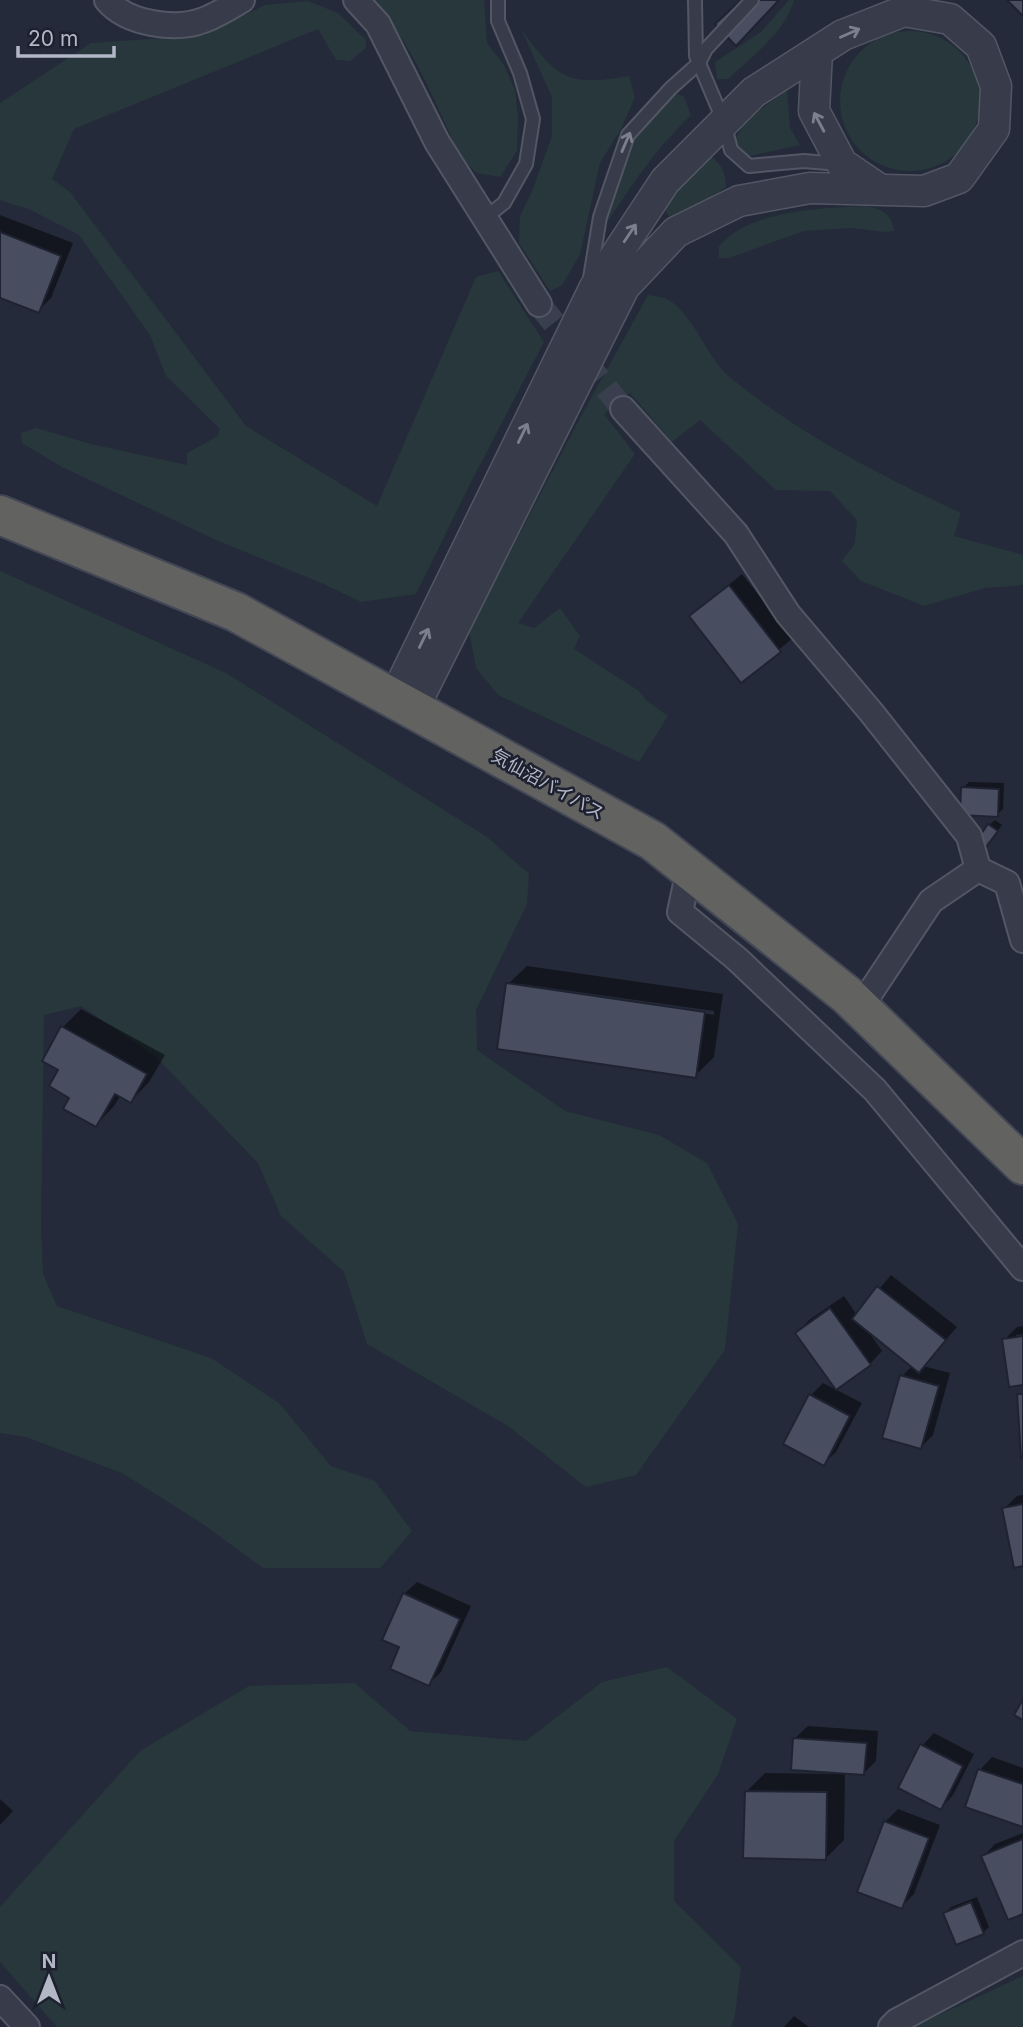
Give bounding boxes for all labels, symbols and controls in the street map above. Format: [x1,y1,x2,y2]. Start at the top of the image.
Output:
scale bar [18,14,114,58]
text: 20 m [28,26,78,51]
one-way arrow [839,26,860,39]
one-way arrow [812,112,826,132]
one-way arrow [620,132,633,153]
one-way arrow [623,224,638,243]
one-way arrow [517,423,531,444]
one-way arrow [418,628,432,649]
street label: 気仙沼バイパス [488,744,608,824]
north arrow [14,1943,84,2013]
text: N [42,1950,56,1973]

